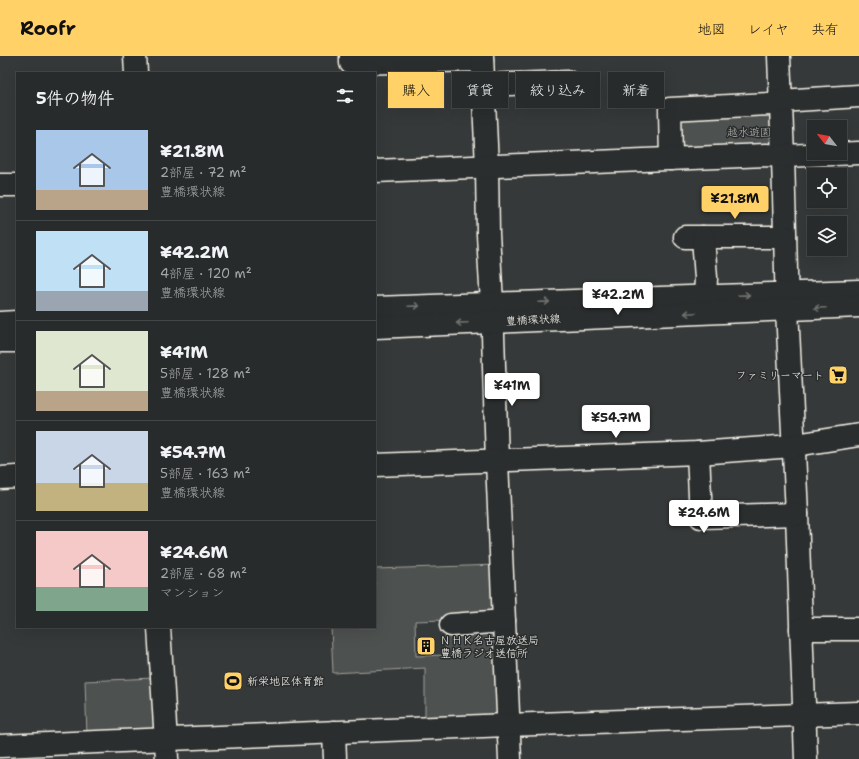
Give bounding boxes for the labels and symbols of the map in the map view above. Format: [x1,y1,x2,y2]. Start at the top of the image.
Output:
north arrow [807,120,847,160]
park label: 越水遊園 [727,125,771,140]
pin: ¥21.8M [702,186,768,220]
pin: ¥42.2M [585,282,651,316]
one-way arrow [737,292,750,299]
one-way arrow [537,298,550,305]
one-way arrow [407,303,420,310]
one-way arrow [814,304,827,312]
one-way arrow [684,310,697,317]
street label: 豊橋環状線 [505,311,561,329]
one-way arrow [456,320,469,327]
supermarket icon: ファミリーマート [827,364,849,386]
place label: ファミリーマート [736,368,824,383]
pin: ¥41M [488,373,536,407]
pin: ¥54.7M [583,405,649,439]
pin: ¥24.6M [671,500,737,534]
place label: ＮＨＫ名古屋放送局 豊橋ラジオ送信所 [440,633,539,661]
building icon: ＮＨＫ名古屋放送局 豊橋ラジオ送信所 [415,635,437,657]
sports icon: 新栄地区体育館 [222,670,244,692]
place label: 新栄地区体育館 [247,674,324,689]

